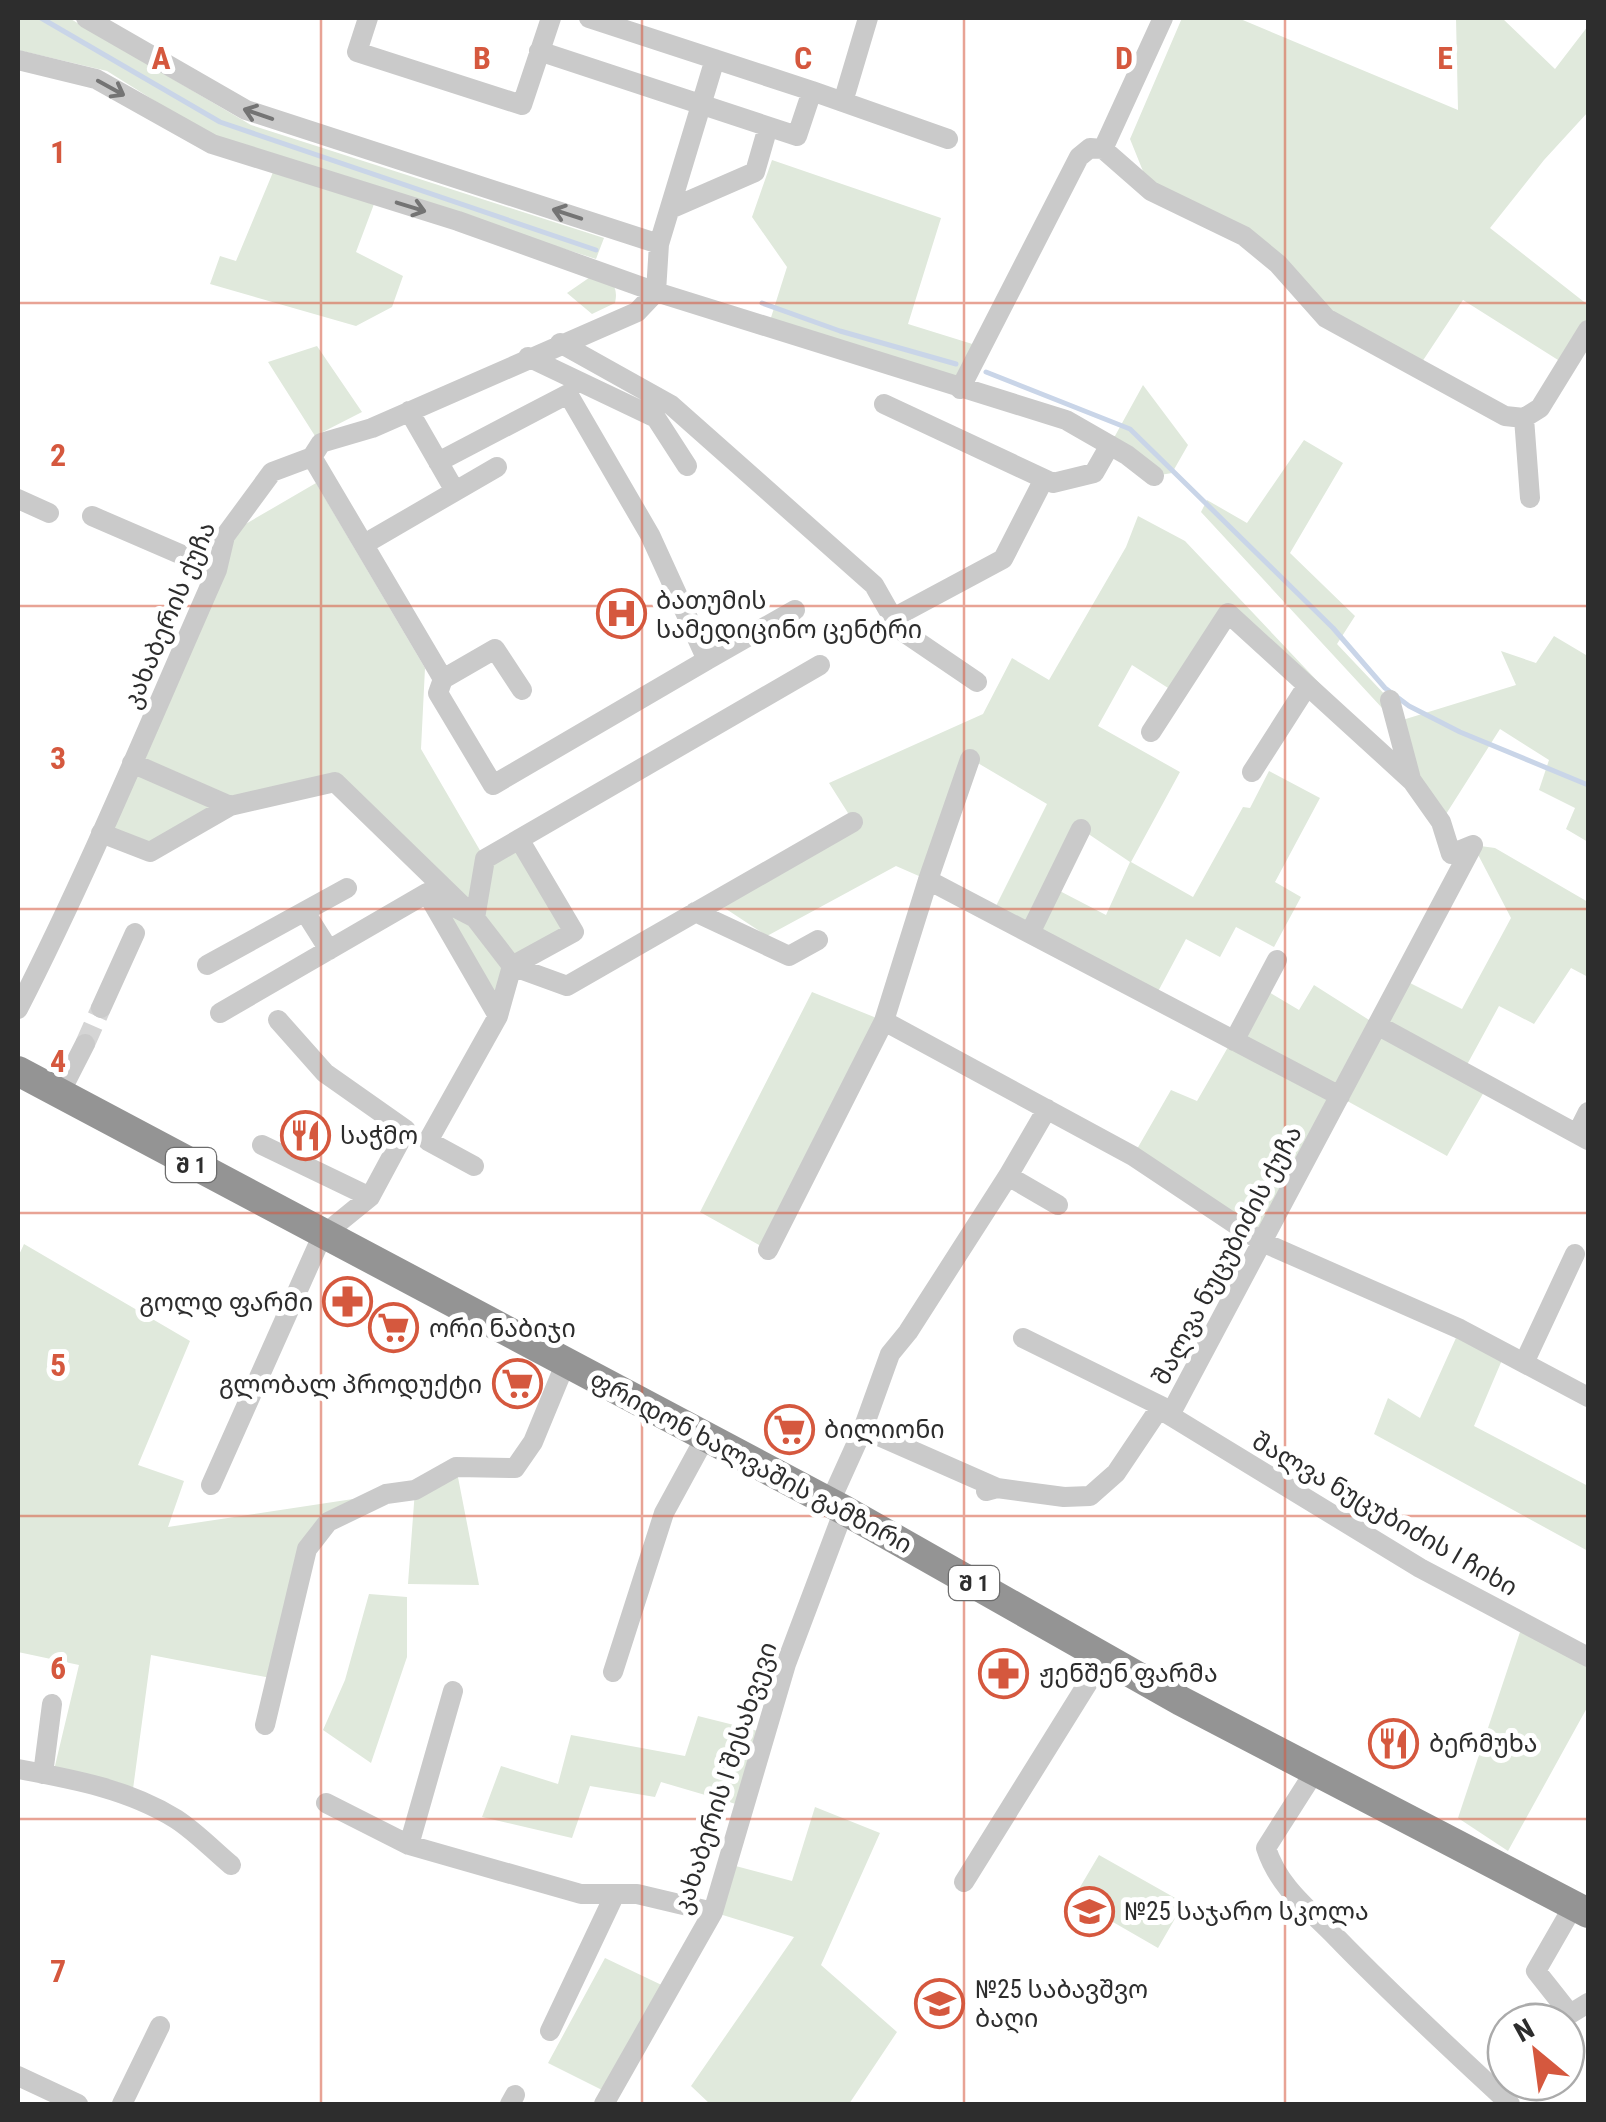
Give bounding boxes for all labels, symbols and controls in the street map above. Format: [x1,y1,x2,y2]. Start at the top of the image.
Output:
text: A [151,39,171,77]
text: B [473,39,491,77]
text: C [794,39,812,77]
text: D [1115,39,1133,77]
text: E [1437,39,1453,77]
one-way arrow [95,78,125,98]
one-way arrow [242,103,274,121]
text: 1 [50,133,66,171]
one-way arrow [395,199,427,217]
one-way arrow [551,203,583,221]
text: 2 [50,436,66,474]
street label: კახაბერის ქუჩა [117,517,221,713]
place label: ბათუმის სამედიცინო ცენტრი [656,586,922,645]
hospital icon: ბათუმის სამედიცინო ცენტრი [595,588,647,640]
text: 3 [50,739,66,777]
text: 4 [50,1042,66,1080]
restaurant icon: საჭმო [279,1109,331,1161]
place label: საჭმო [340,1121,418,1150]
street label: შალვა ნუცუბიძის ქუჩა [1146,1121,1309,1390]
road number: შ 1 [166,1148,216,1182]
pharmacy icon: გოლდ ფარმი [322,1276,374,1328]
place label: გოლდ ფარმი [139,1288,313,1318]
supermarket icon: ორი ნაბიჯი [368,1302,420,1354]
place label: ორი ნაბიჯი [429,1314,576,1343]
text: 5 [50,1346,66,1384]
supermarket icon: გლობალ პროდუქტი [491,1358,543,1410]
street label: ფრიდონ ხალვაშის გამზირი [585,1365,917,1560]
place label: გლობალ პროდუქტი [219,1370,482,1400]
supermarket icon: ბილიონი [763,1403,815,1455]
place label: ბილიონი [824,1415,945,1445]
street label: შალვა ნუცუბიძის I ჩიხი [1247,1426,1523,1603]
road number: შ 1 [949,1566,999,1600]
street label: კახაბერის I შესახვევი [667,1638,783,1918]
pharmacy icon: ჟენშენ ფარმა [978,1647,1030,1699]
text: 6 [50,1649,66,1687]
place label: ჟენშენ ფარმა [1039,1659,1218,1688]
restaurant icon: ბერმუხა [1368,1717,1420,1769]
place label: ბერმუხა [1429,1729,1537,1758]
school or university icon: №25 საჯარო სკოლა [1063,1885,1115,1937]
place label: №25 საჯარო სკოლა [1124,1897,1369,1927]
text: 7 [50,1952,66,1990]
place label: №25 საბავშვო ბაღი [975,1975,1148,2034]
school or university icon: №25 საბავშვო ბაღი [914,1977,966,2029]
north arrow [1486,2002,1586,2102]
text: N [1509,2012,1540,2049]

